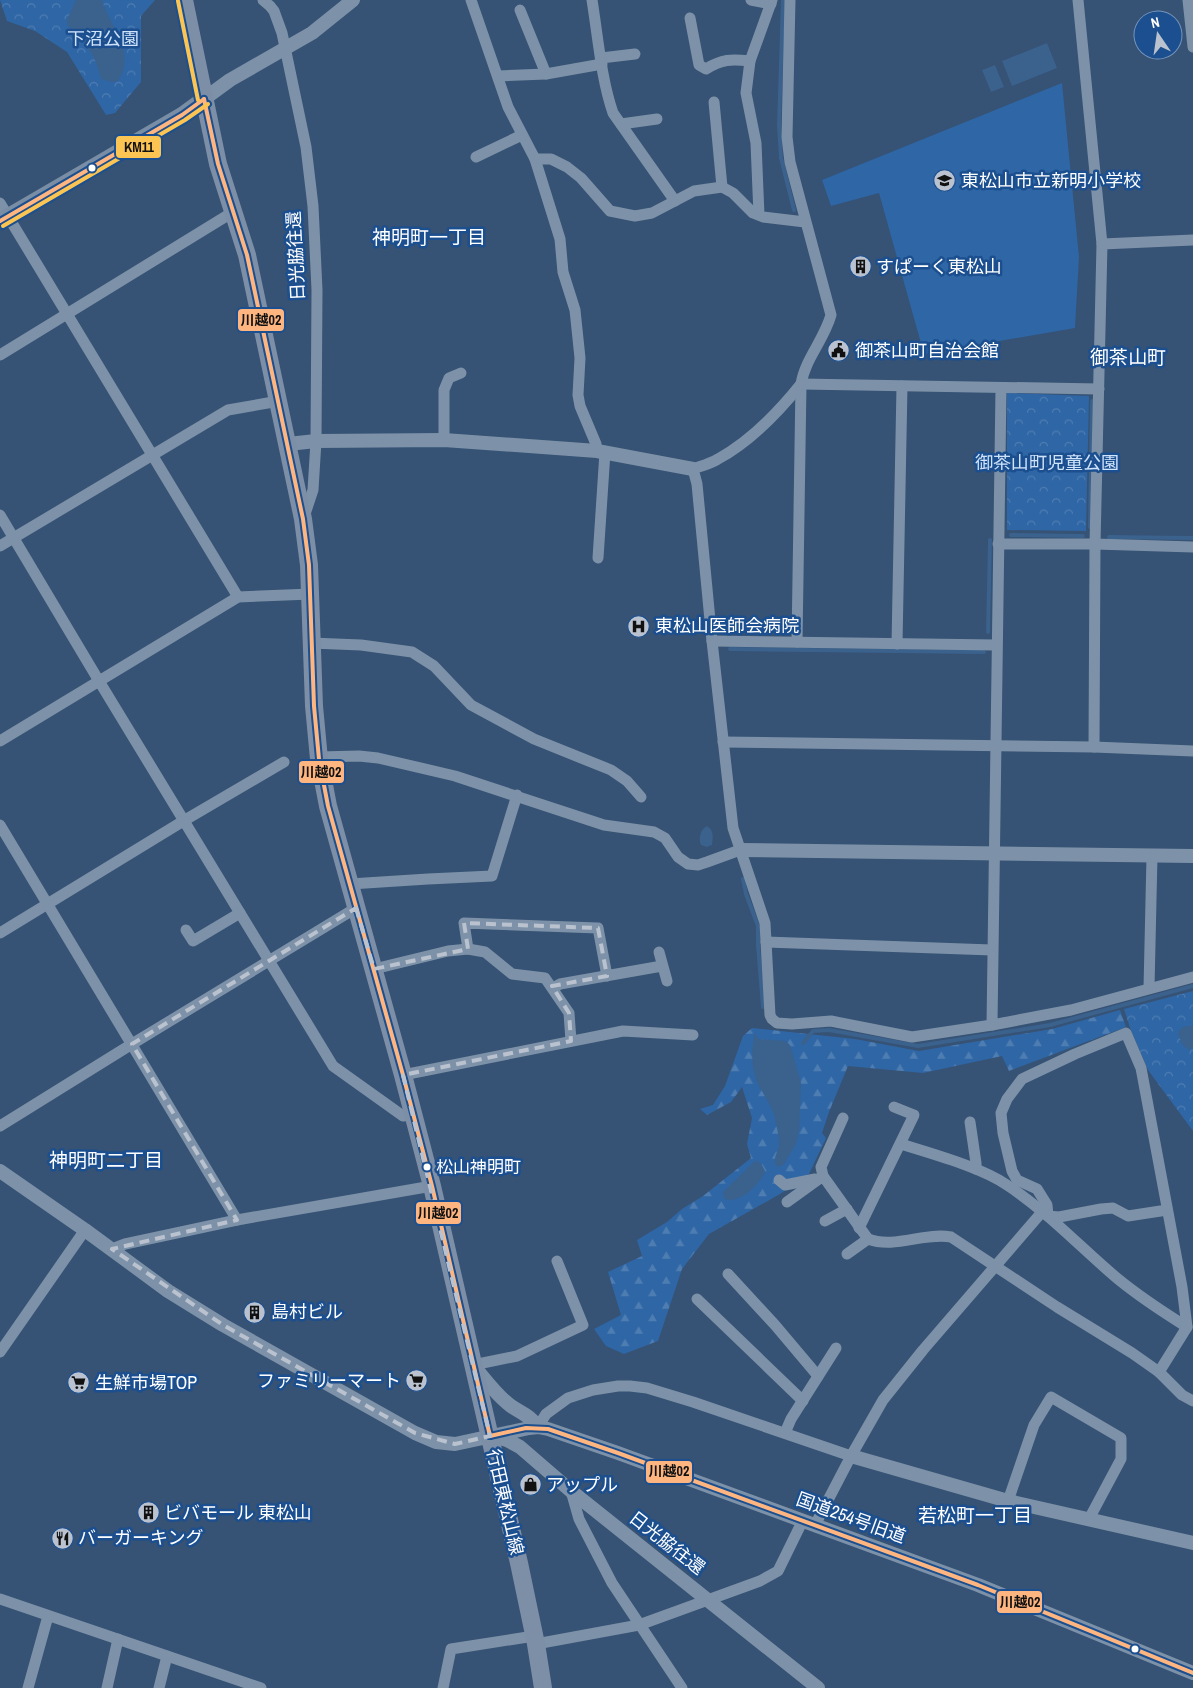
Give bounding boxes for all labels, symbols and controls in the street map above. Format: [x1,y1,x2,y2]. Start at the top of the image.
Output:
north arrow [1133,10,1183,60]
text: N [1149,13,1161,32]
park label: 下沼公園 [67,26,139,51]
line badge: KM11 [115,135,162,159]
text: KM11 [124,138,155,156]
unlabelled marker [87,163,97,173]
place label: 東松山市立新明小学校 [961,168,1141,193]
school or university icon: 東松山市立新明小学校 [933,169,957,193]
street label: 日光脇往還 [281,210,310,302]
district label: 神明町一丁目 [372,224,486,250]
place label: すぱーく東松山 [876,254,1002,279]
building icon: すぱーく東松山 [848,255,872,279]
line badge: 川越02 [237,308,285,332]
text: 川越02 [241,311,281,329]
place label: 御茶山町自治会館 [855,338,999,363]
public building icon: 御茶山町自治会館 [827,339,851,363]
district label: 御茶山町 [1090,344,1166,370]
park label: 御茶山町児童公園 [975,450,1119,475]
place label: 東松山医師会病院 [655,613,799,638]
hospital icon: 東松山医師会病院 [627,614,651,638]
line badge: 川越02 [298,760,345,784]
text: 川越02 [301,763,341,781]
district label: 神明町二丁目 [49,1147,163,1173]
place label: 松山神明町 [436,1155,521,1178]
marker: 松山神明町 [422,1162,432,1172]
line badge: 川越02 [415,1201,462,1225]
text: 川越02 [418,1204,458,1222]
place label: 島村ビル [271,1299,343,1324]
building icon: 島村ビル [243,1300,267,1324]
place label: ファミリーマート [257,1368,401,1393]
supermarket icon: ファミリーマート [405,1369,429,1393]
place label: 生鮮市場TOP [95,1370,197,1395]
supermarket icon: 生鮮市場TOP [67,1371,91,1395]
street label: 行田東松山線 [481,1446,530,1557]
line badge: 川越02 [645,1460,693,1484]
text: 川越02 [649,1462,689,1480]
place label: アップル [546,1472,618,1497]
shop icon: アップル [518,1473,542,1497]
street label: 国道254号旧道 [793,1486,909,1549]
place label: ビバモール 東松山 [164,1500,312,1525]
building icon: ビバモール 東松山 [136,1501,160,1525]
district label: 若松町一丁目 [918,1502,1032,1528]
street label: 日光脇往還 [624,1505,710,1580]
place label: バーガーキング [78,1525,203,1550]
restaurant icon: バーガーキング [50,1526,74,1550]
line badge: 川越02 [996,1590,1043,1614]
text: 川越02 [1000,1593,1040,1611]
unlabelled marker [1130,1644,1140,1654]

